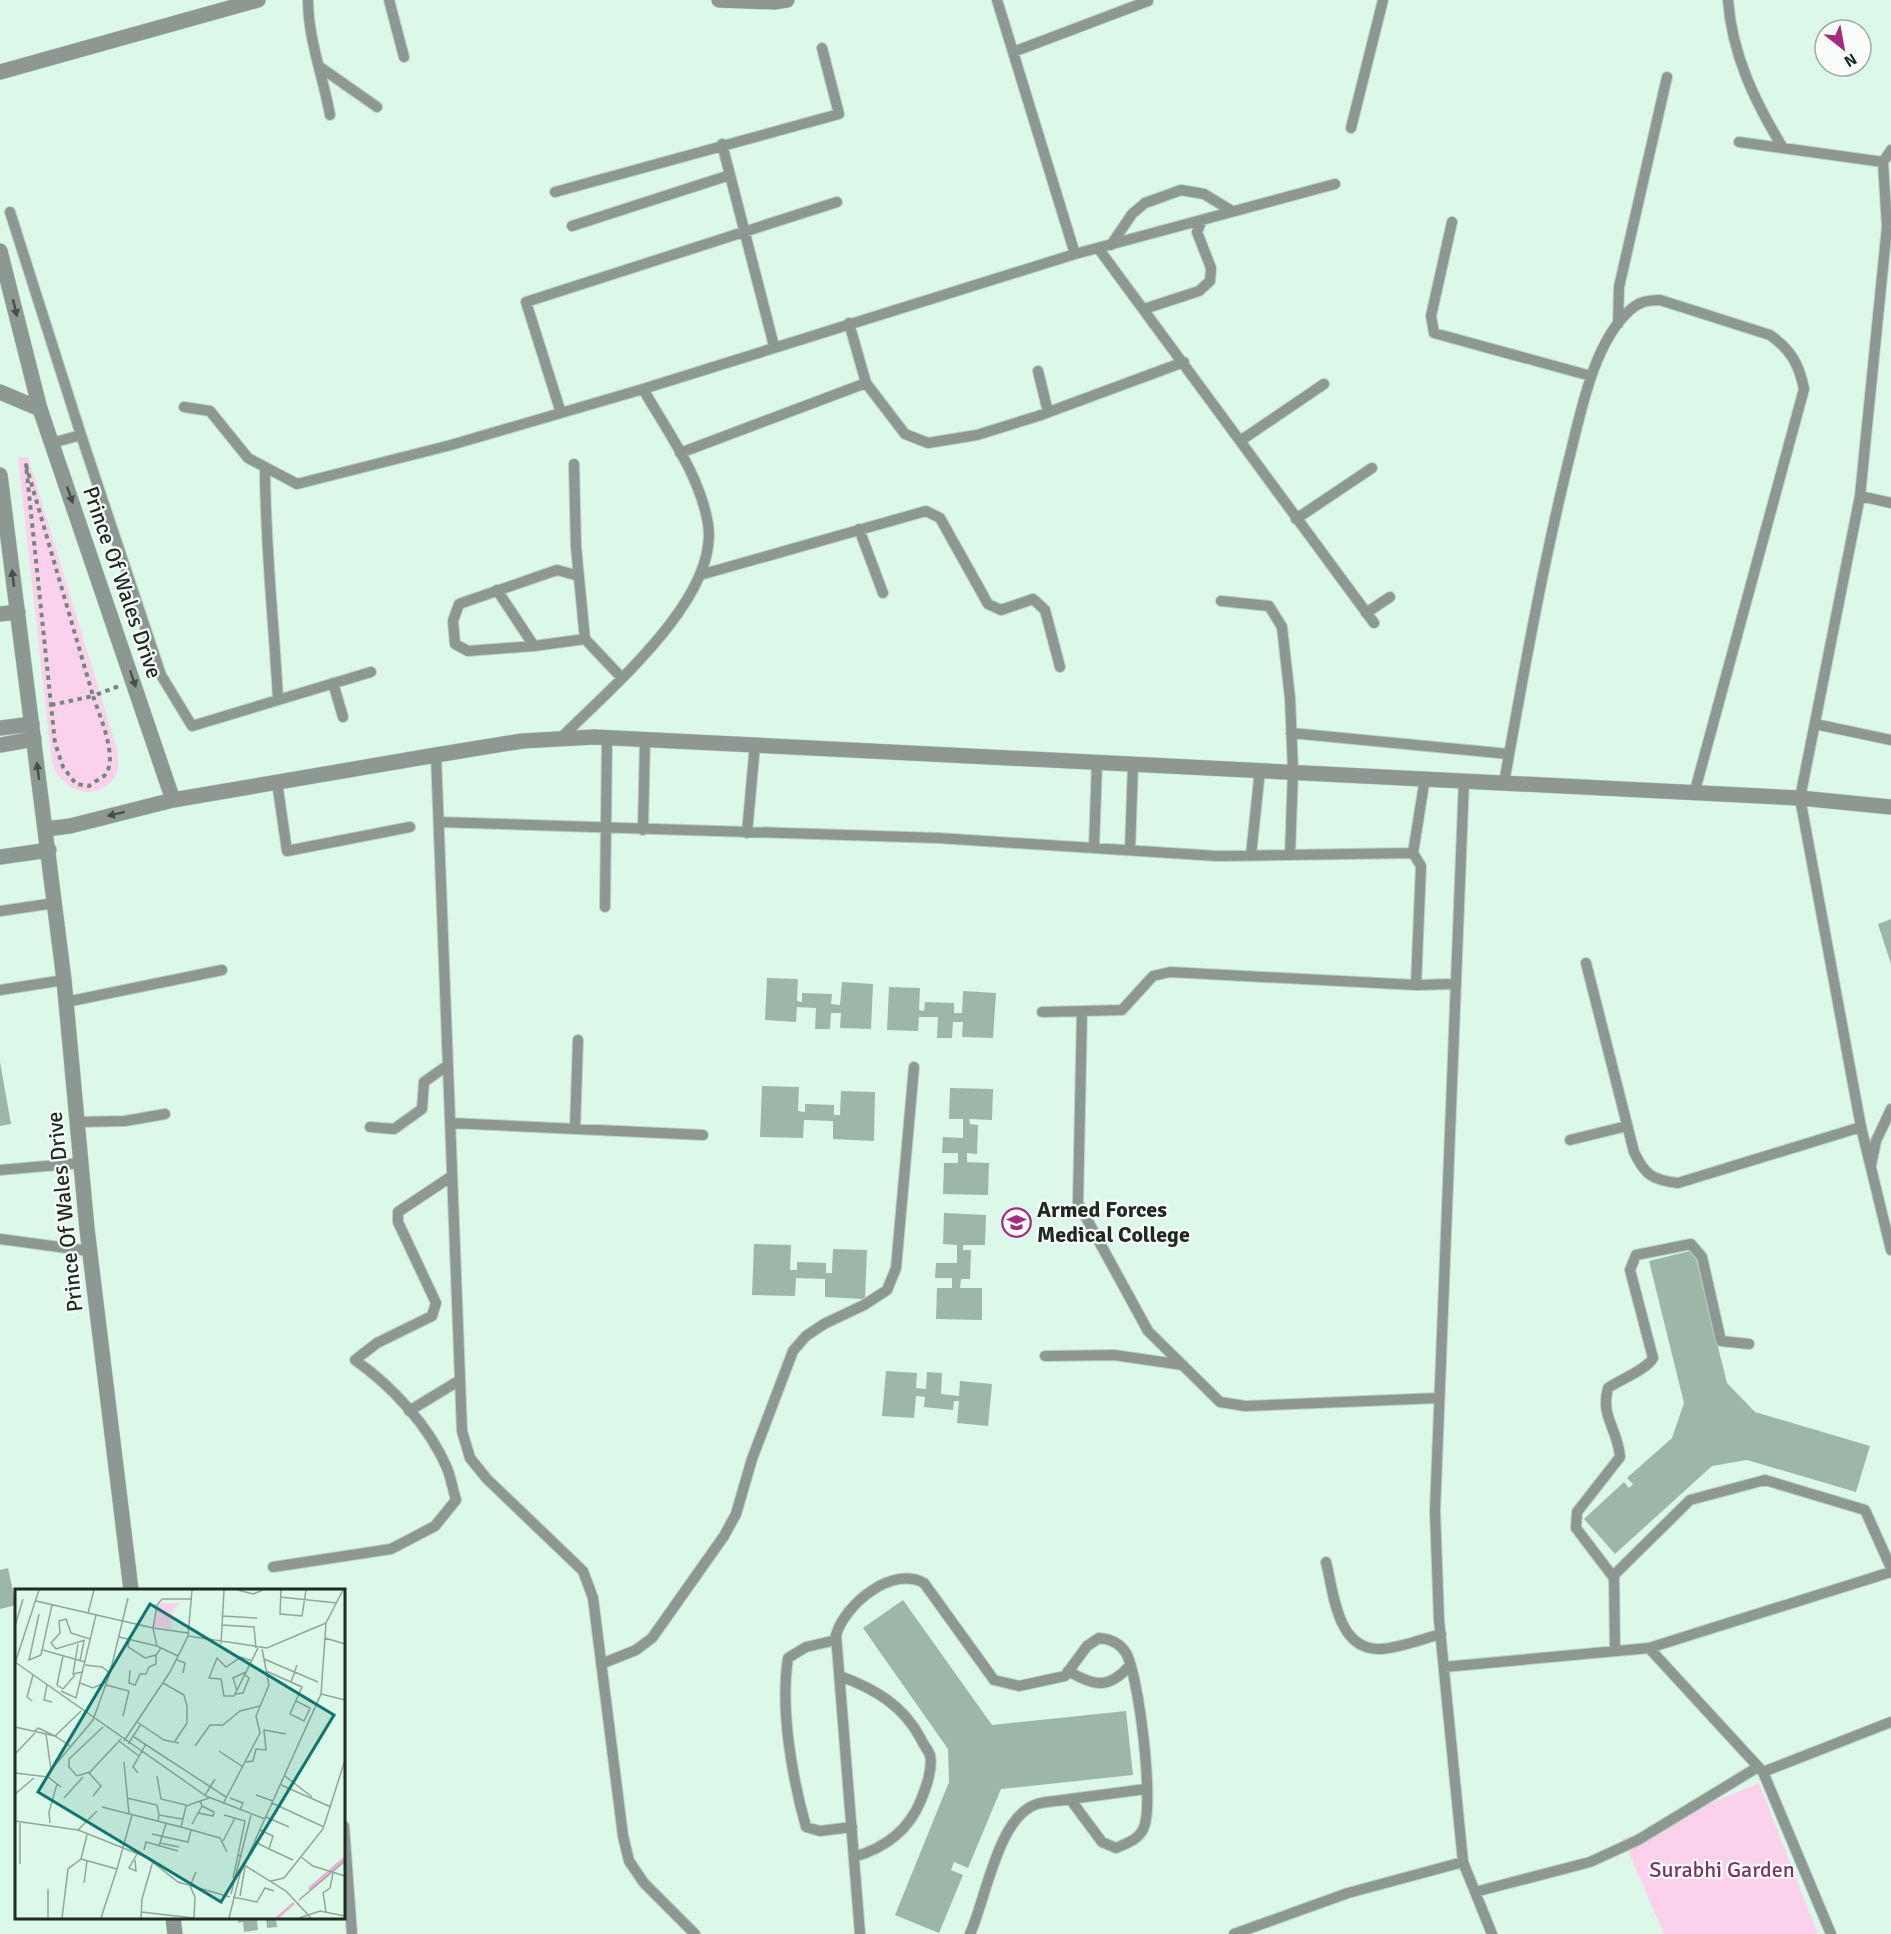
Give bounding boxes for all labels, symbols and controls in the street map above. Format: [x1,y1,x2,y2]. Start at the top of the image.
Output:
north arrow [1813,18,1873,78]
text: N [1840,49,1860,71]
one-way arrow [10,299,20,317]
street label: Prince Of Wales Drive [77,483,168,682]
one-way arrow [66,486,75,504]
one-way arrow [9,568,18,587]
one-way arrow [129,670,138,688]
one-way arrow [34,761,43,780]
one-way arrow [107,809,126,819]
street label: Prince Of Wales Drive [41,1110,88,1314]
place label: Armed Forces Medical College [1037,1196,1190,1248]
school or university icon: Armed Forces Medical College [1000,1206,1032,1238]
inset map [15,1589,345,1919]
park label: Surabhi Garden [1649,1856,1795,1883]

